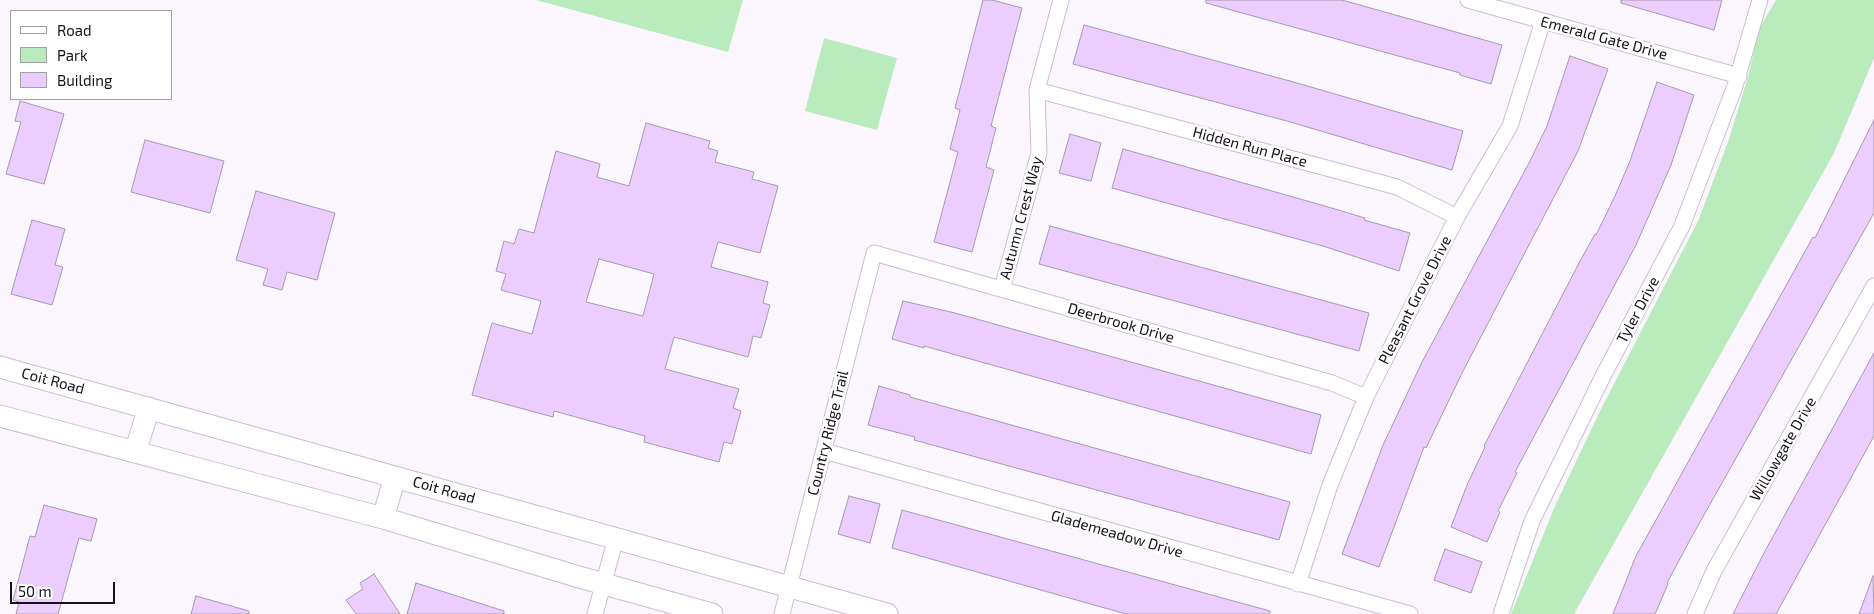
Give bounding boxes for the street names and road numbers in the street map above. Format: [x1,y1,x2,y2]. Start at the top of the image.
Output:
street label: Emerald Gate Drive [1539,12,1669,64]
street label: Hidden Run Place [1191,123,1309,171]
street label: Autumn Crest Way [996,154,1046,282]
street label: Pleasant Grove Drive [1375,233,1455,367]
street label: Tyler Drive [1613,274,1663,346]
street label: Deerbrook Drive [1066,299,1176,347]
street label: Coit Road [20,364,86,398]
street label: Country Ridge Trail [804,369,852,497]
street label: Willowgate Drive [1746,394,1820,504]
street label: Coit Road [411,472,477,508]
street label: Glademeadow Drive [1049,507,1185,561]

